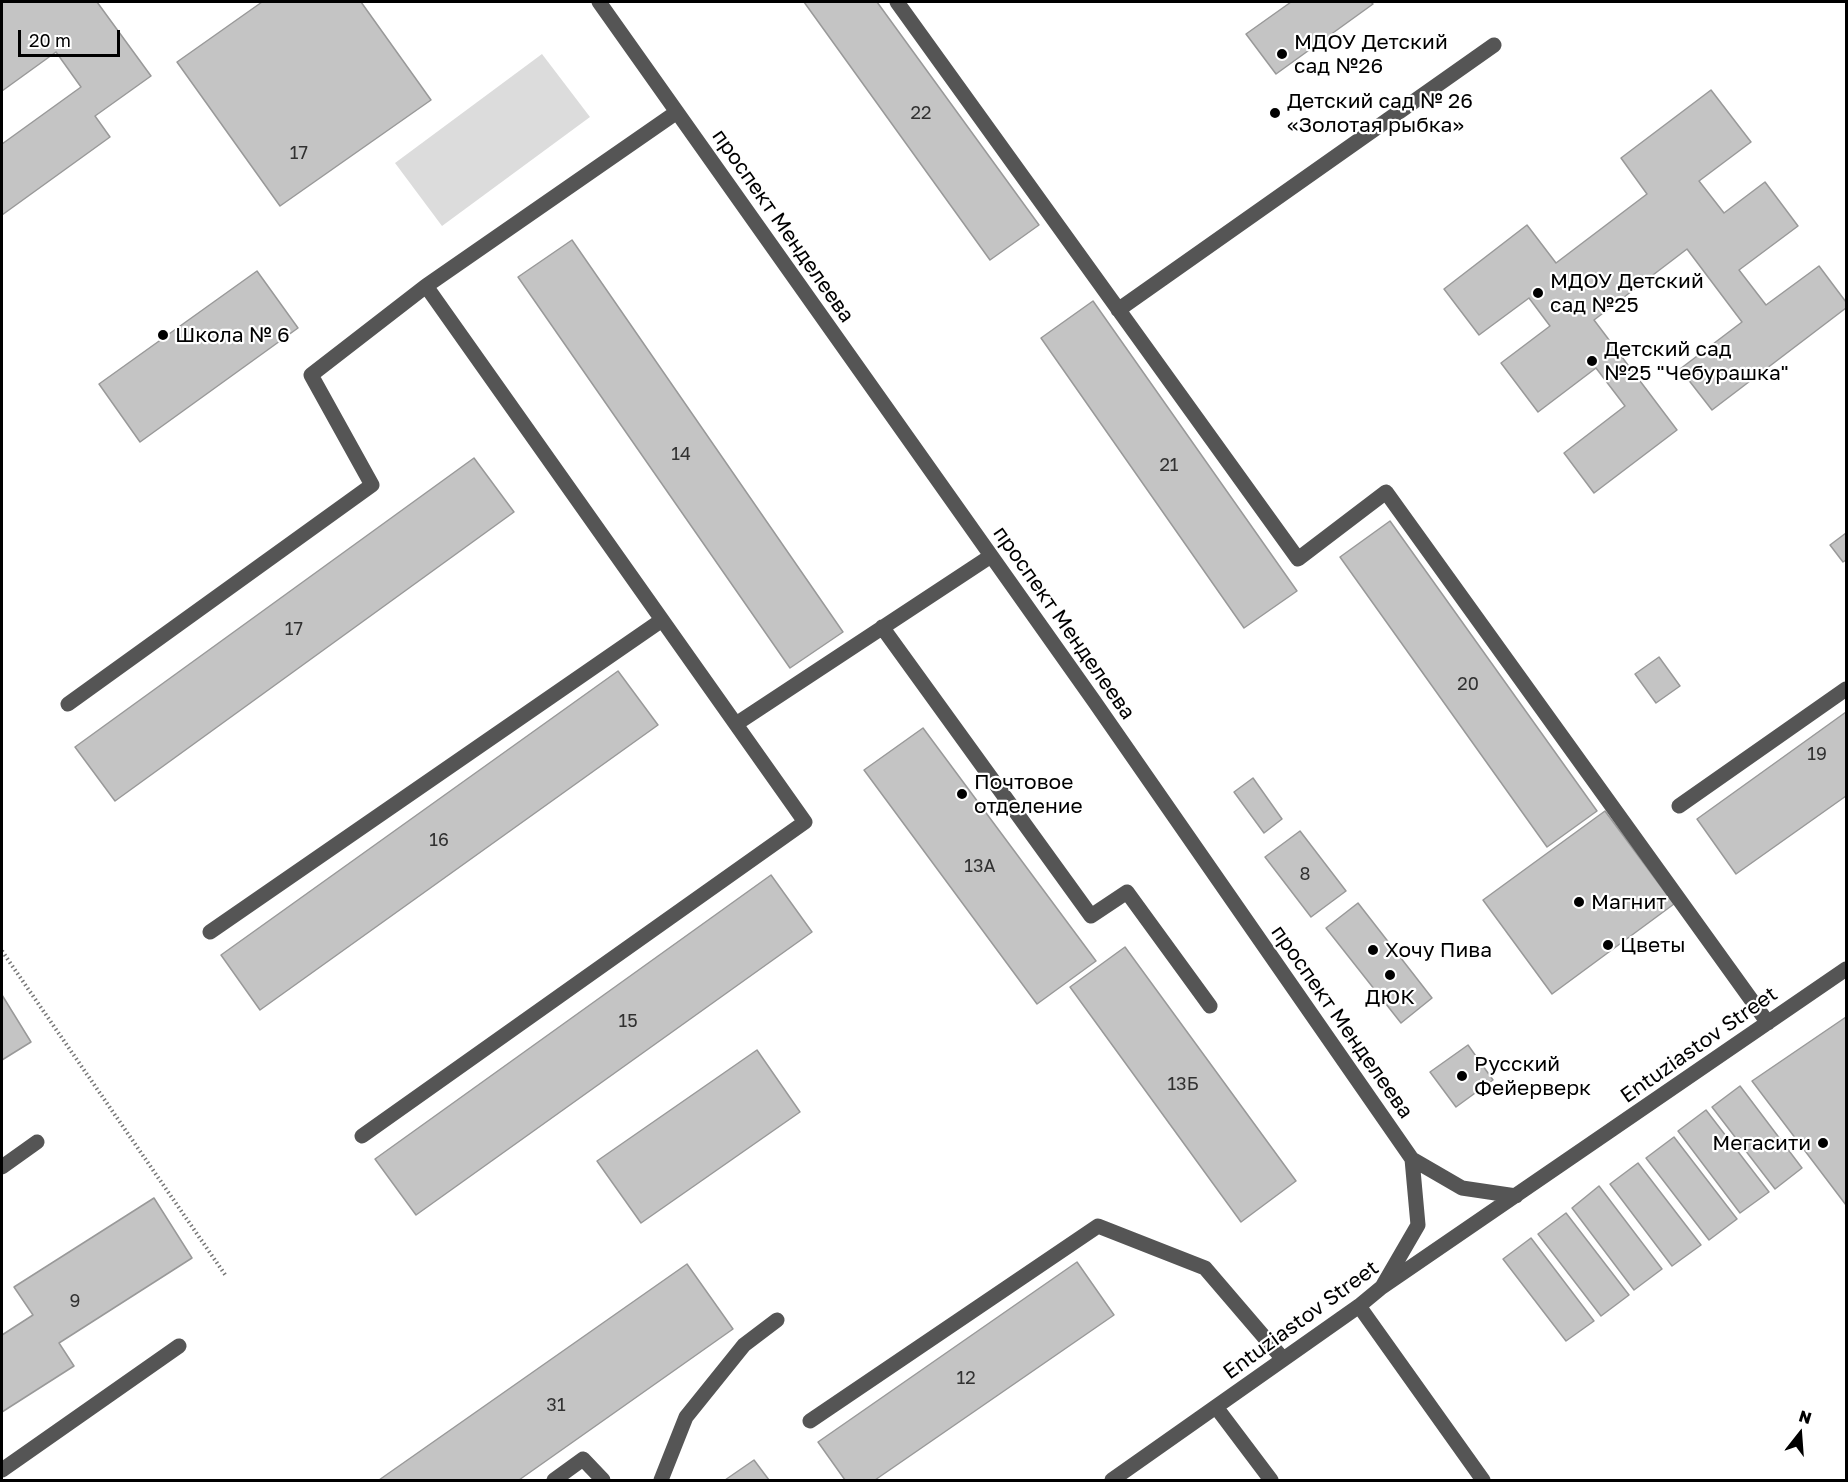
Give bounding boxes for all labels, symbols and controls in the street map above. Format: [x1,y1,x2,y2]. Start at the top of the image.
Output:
scale bar [21,18,123,56]
text: 20 m [29,29,71,51]
place label: МДОУ Детский сад №26 [1294,29,1448,79]
marker: МДОУ Детский сад №26 [1275,47,1289,61]
place label: Детский сад № 26 «Золотая рыбка» [1287,88,1473,138]
house number: 22 [911,102,931,124]
marker: Детский сад № 26 «Золотая рыбка» [1268,106,1282,120]
street label: проспект Менделеева [707,125,859,327]
house number: 17 [290,142,308,164]
place label: МДОУ Детский сад №25 [1550,268,1704,318]
marker: МДОУ Детский сад №25 [1531,286,1545,300]
place label: Школа № 6 [175,322,290,348]
marker: Школа № 6 [156,328,170,342]
place label: Детский сад №25 "Чебурашка" [1604,336,1789,386]
marker: Детский сад №25 "Чебурашка" [1585,354,1599,368]
house number: 14 [671,443,691,465]
house number: 21 [1159,454,1179,476]
street label: проспект Менделеева [988,522,1140,724]
house number: 17 [285,618,303,640]
house number: 20 [1457,673,1479,695]
house number: 19 [1807,743,1827,765]
place label: Почтовое отделение [974,769,1083,819]
marker: Почтовое отделение [955,787,969,801]
house number: 16 [429,829,449,851]
house number: 13А [964,855,996,877]
house number: 8 [1300,863,1310,885]
place label: Магнит [1591,889,1666,915]
marker: Магнит [1572,895,1586,909]
street label: проспект Менделеева [1266,921,1418,1123]
place label: Цветы [1620,932,1686,958]
place label: Хочу Пива [1385,937,1492,963]
marker: Цветы [1601,938,1615,952]
marker: Хочу Пива [1366,943,1380,957]
marker: ДЮК [1383,968,1397,982]
street label: Entuziastov Street [1616,981,1782,1109]
place label: ДЮК [1365,984,1415,1010]
house number: 15 [618,1010,638,1032]
place label: Русский Фейерверк [1474,1051,1591,1101]
marker: Русский Фейерверк [1455,1069,1469,1083]
house number: 13Б [1167,1073,1199,1095]
place label: Мегасити [1712,1130,1811,1156]
marker: Мегасити [1816,1136,1830,1150]
street label: Entuziastov Street [1218,1255,1384,1385]
house number: 9 [70,1290,80,1312]
house number: 12 [956,1367,976,1389]
house number: 31 [546,1394,566,1416]
north arrow [1770,1404,1830,1464]
text: N [1797,1405,1814,1428]

